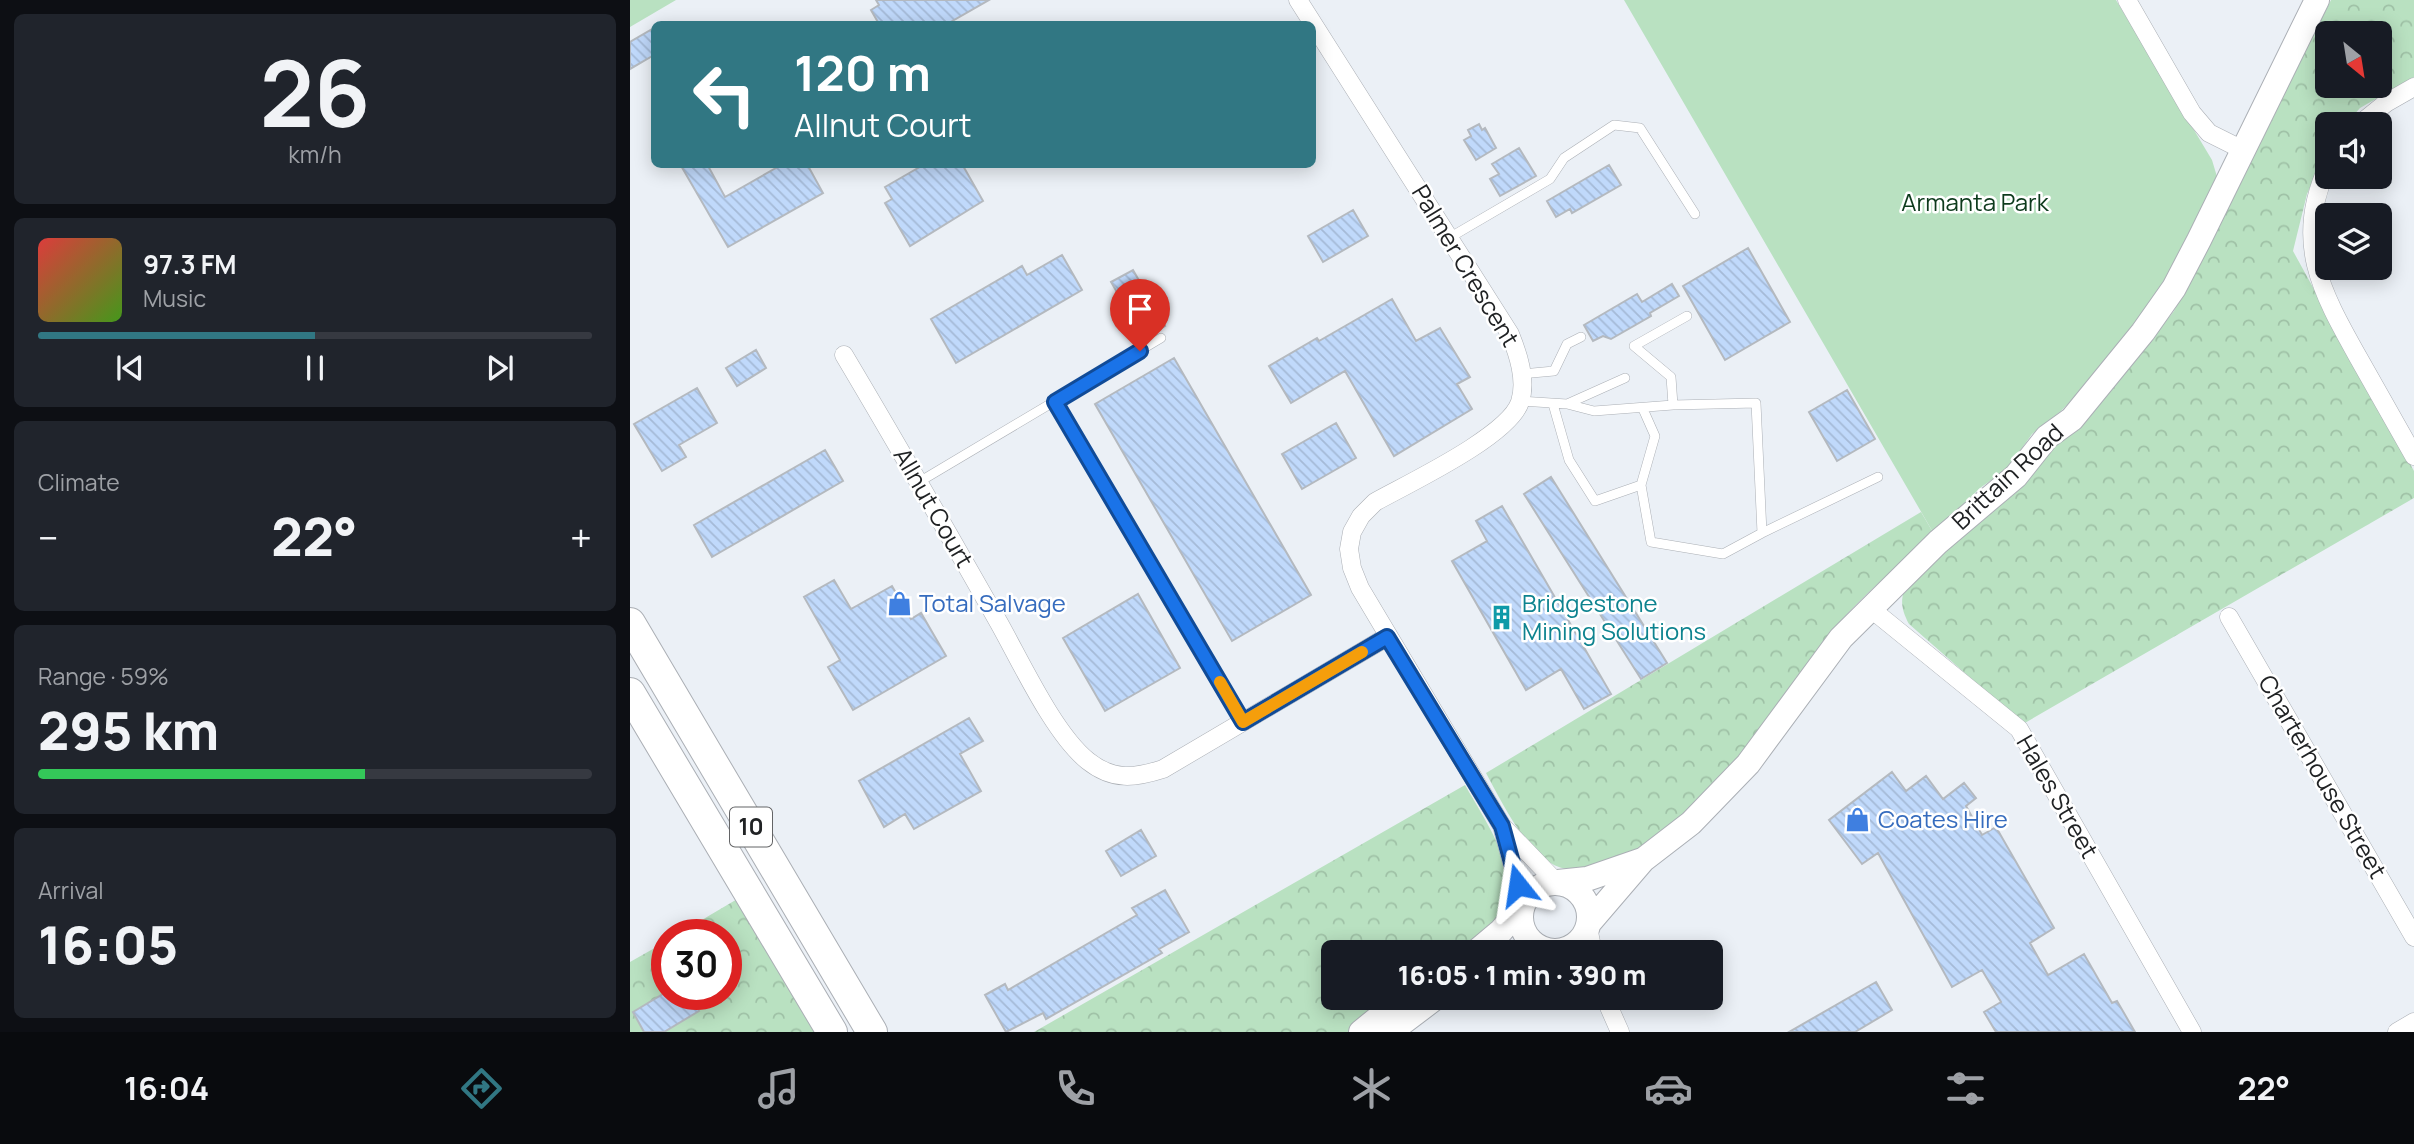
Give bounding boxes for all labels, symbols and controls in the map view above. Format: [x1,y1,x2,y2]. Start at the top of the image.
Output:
north arrow [2315,21,2392,98]
map controls [2315,21,2392,280]
text: 26 [260,30,370,154]
text: 120 m [794,39,931,106]
icon: left [679,49,770,140]
text: Allnut Court [794,103,972,147]
button: sound [2315,112,2392,189]
text: km/h [288,138,342,170]
street label: Palmer Crescent [1405,178,1528,352]
park label: Armanta Park [1901,185,2050,218]
button: layers [2315,203,2392,280]
text: 97.3 FM [143,246,237,282]
pin [1110,279,1170,351]
text: Music [143,282,206,314]
icon: arrive [1121,290,1159,328]
icon: previous [111,349,149,387]
icon: pause [296,349,334,387]
icon: next [481,349,519,387]
street label: Brittain Road [1944,416,2070,536]
street label: Allnut Court [887,441,982,573]
text: Climate [38,466,120,498]
text: 22° [271,501,357,572]
text: − [38,511,59,563]
text: + [570,511,592,563]
place label: Total Salvage [919,586,1066,619]
place label: Bridgestone Mining Solutions [1522,586,1706,647]
shop icon: Total Salvage [885,590,913,618]
building icon: Bridgestone Mining Solutions [1488,604,1516,632]
text: Range · 59% [38,660,169,692]
street label: Charterhouse Street [2252,668,2395,884]
text: 295 km [38,695,219,766]
street label: Hales Street [2010,729,2107,864]
place label: Coates Hire [1878,802,2008,835]
shop icon: Coates Hire [1844,806,1872,834]
road number: 10 [730,807,772,846]
position arrow [1481,848,1555,922]
text: Arrival [38,874,104,906]
text: 16:05 [38,909,178,980]
speed limit sign: 30 [651,919,742,1010]
text: 16:05 · 1 min · 390 m [1398,957,1646,993]
icon: directions [457,1064,506,1113]
icon: music [754,1064,803,1113]
icon: phone [1051,1064,1100,1113]
icon: climate [1347,1064,1396,1113]
icon: car [1644,1064,1693,1113]
icon: filters [1941,1064,1990,1113]
text: 16:04 [124,1066,209,1110]
text: 22° [2238,1066,2290,1110]

